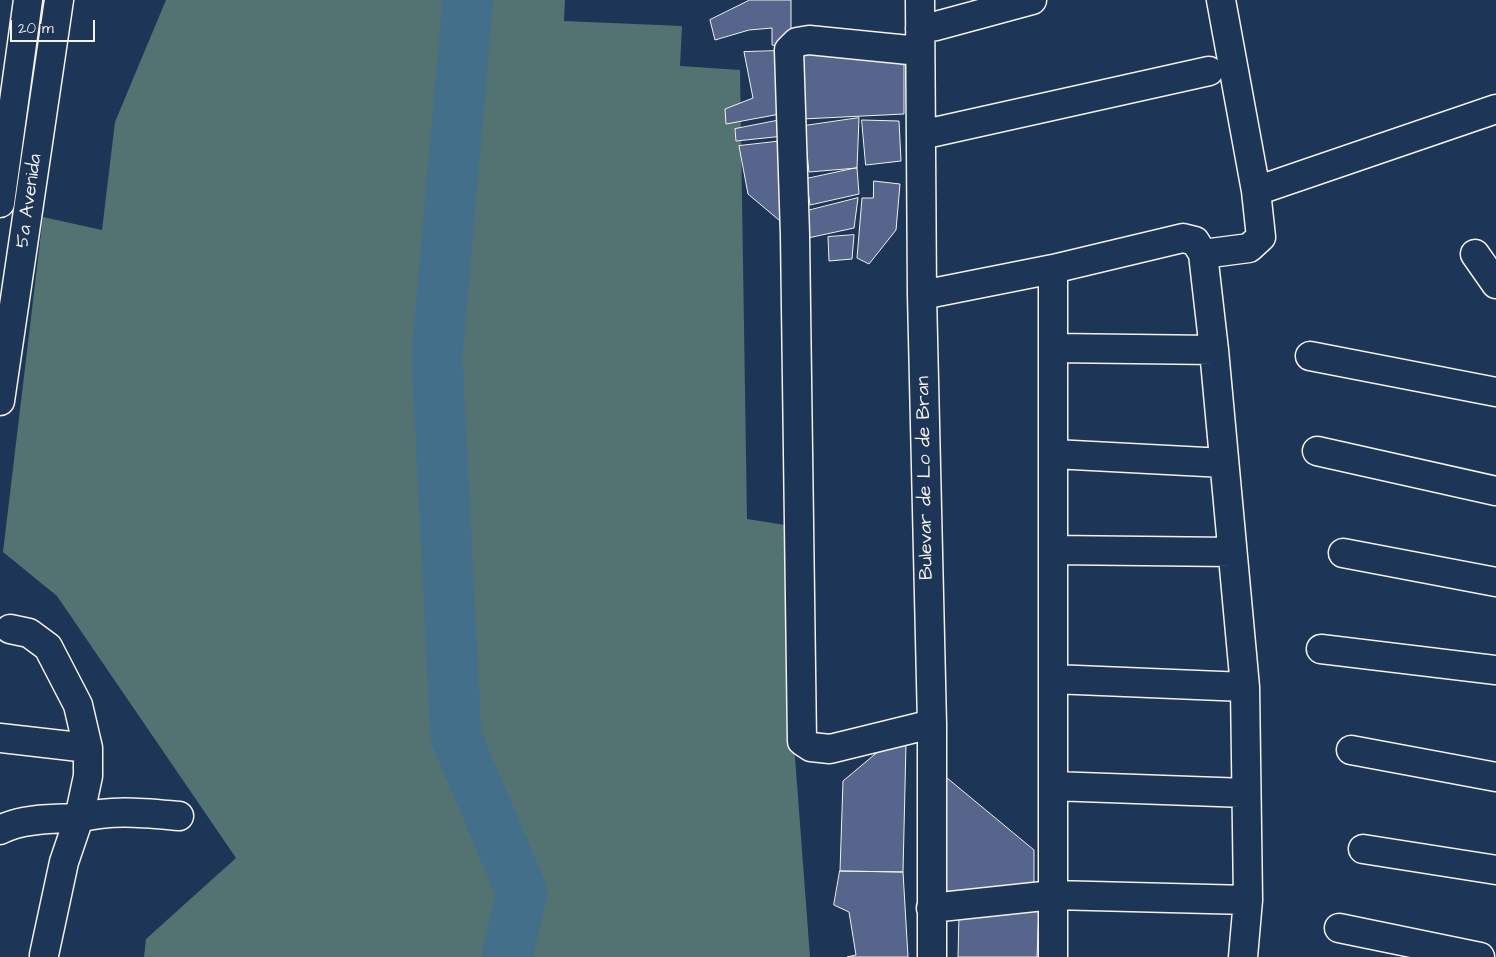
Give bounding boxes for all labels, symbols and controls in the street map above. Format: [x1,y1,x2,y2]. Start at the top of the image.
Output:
scale bar [12,10,98,42]
text: 20 m [18,18,54,39]
street label: 5a Avenida [12,152,48,250]
street label: Bulevar de Lo de Bran [913,376,939,580]

